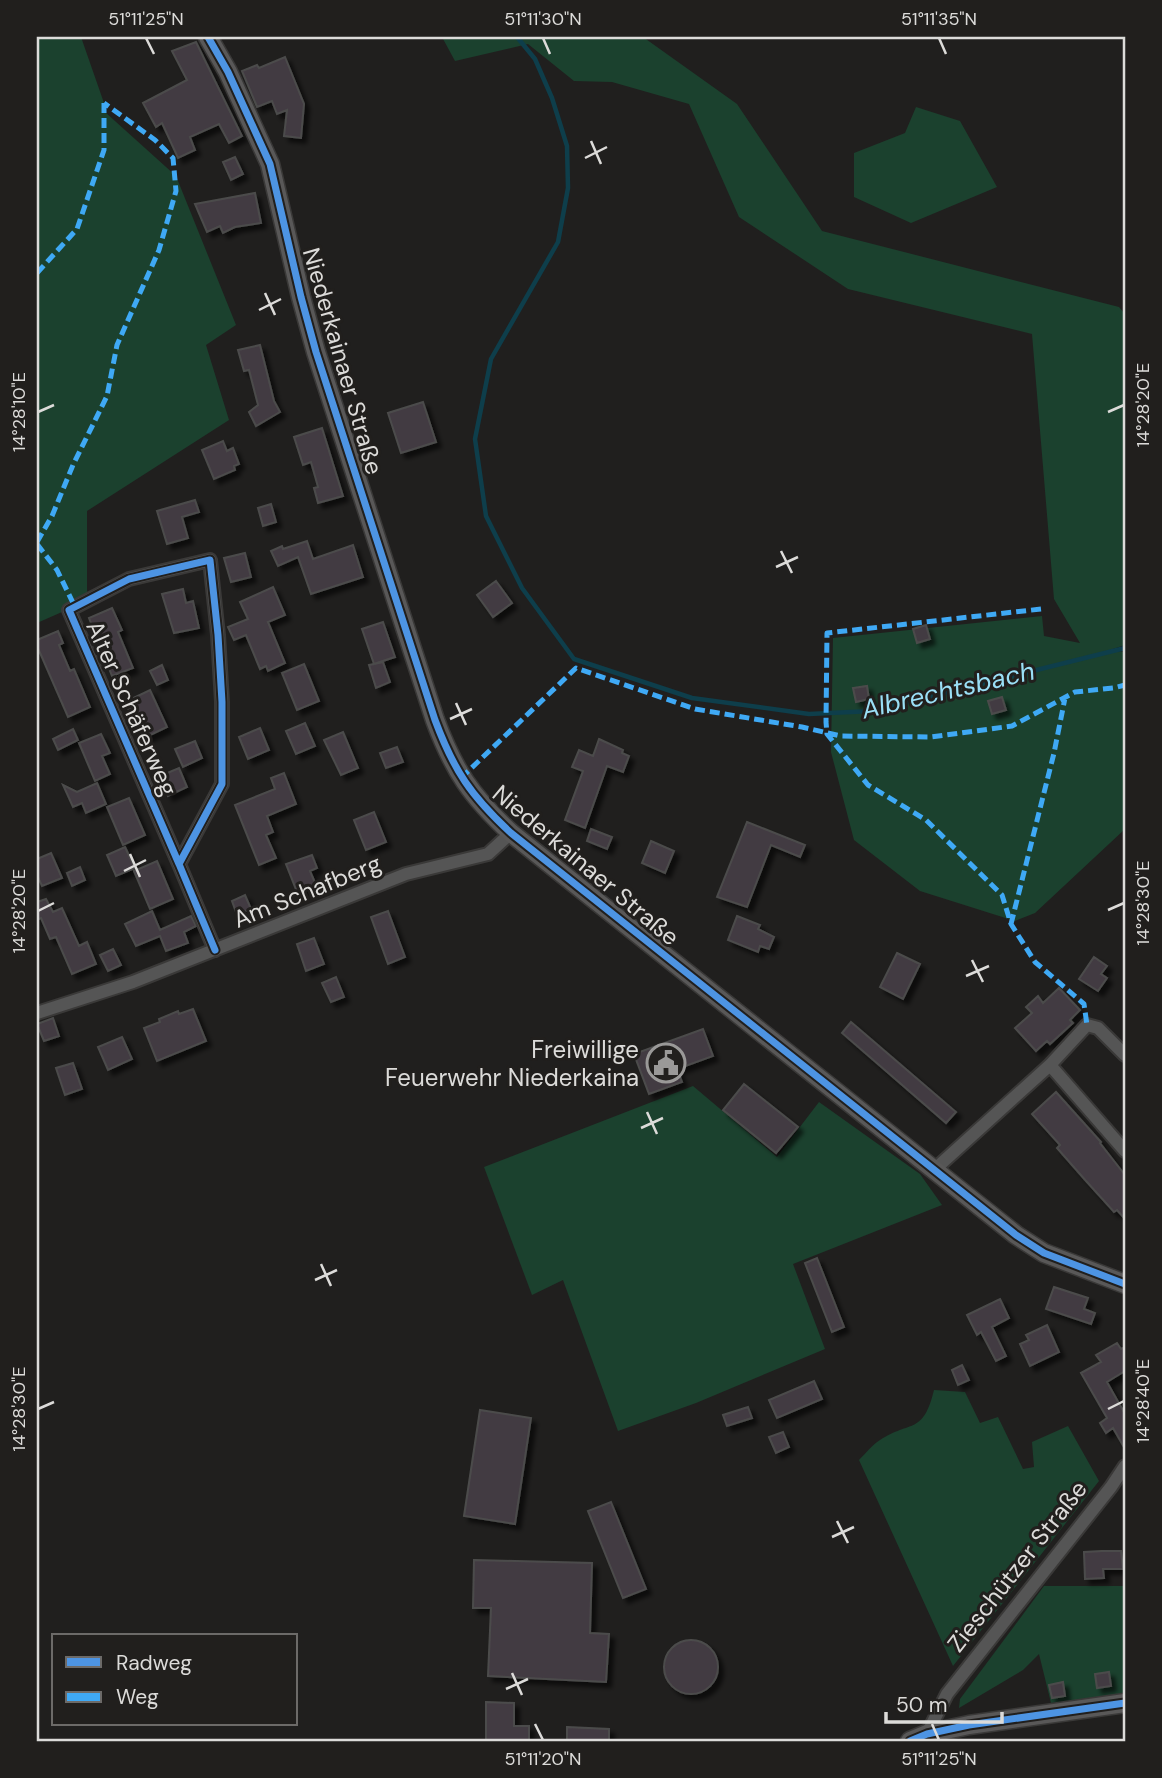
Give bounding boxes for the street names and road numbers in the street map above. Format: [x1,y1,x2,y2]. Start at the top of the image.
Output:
street label: Niederkainaer Straße [296,244,390,478]
street label: Alter Schäferweg [79,615,185,801]
street label: Niederkainaer Straße [486,778,686,952]
street label: Am Schafberg [228,847,386,935]
street label: Zieschützer Straße [940,1474,1094,1658]

